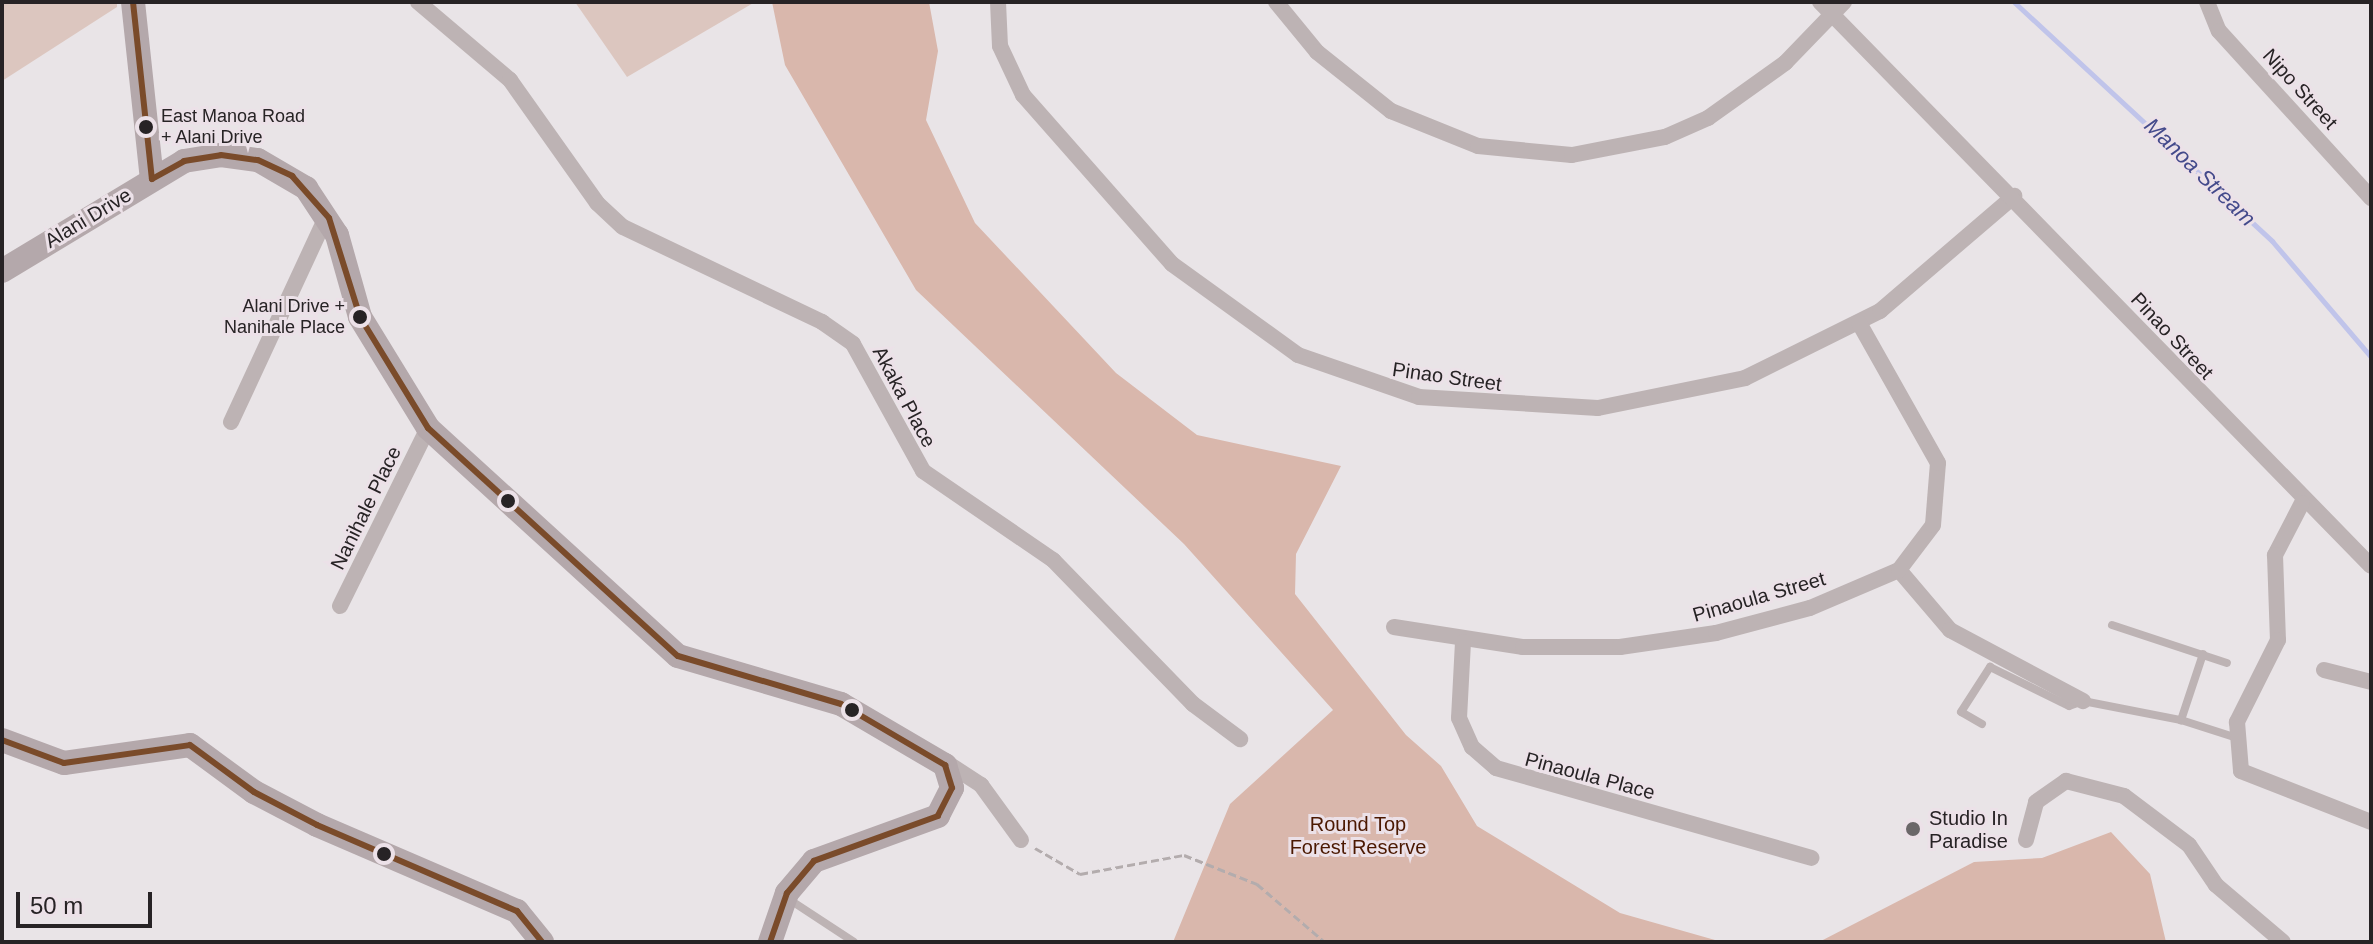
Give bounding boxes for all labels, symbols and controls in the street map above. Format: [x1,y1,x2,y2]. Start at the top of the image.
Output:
street label: Nipo Street [2258,44,2342,134]
place label: East Manoa Road + Alani Drive [161,106,305,148]
water label: Manoa Stream [2139,112,2261,232]
marker: East Manoa Road + Alani Drive [138,119,154,135]
street label: Alani Drive [40,183,136,253]
street label: Pinao Street [2126,288,2218,384]
place label: Alani Drive + Nanihale Place [224,296,345,338]
marker: Alani Drive + Nanihale Place [352,309,368,325]
street label: Akaka Place [867,342,941,452]
street label: Pinao Street [1391,357,1503,397]
street label: Nanihale Place [326,442,406,574]
unlabelled marker [500,493,516,509]
street label: Pinaoula Street [1690,567,1828,627]
unlabelled marker [844,702,860,718]
street label: Pinaoula Place [1522,747,1658,805]
place label: Studio In Paradise [1929,806,2008,853]
park label: Round Top Forest Reserve [1290,812,1426,859]
marker: Studio In Paradise [1904,820,1922,838]
unlabelled marker [376,846,392,862]
scale bar [20,876,156,926]
text: 50 m [30,892,83,919]

